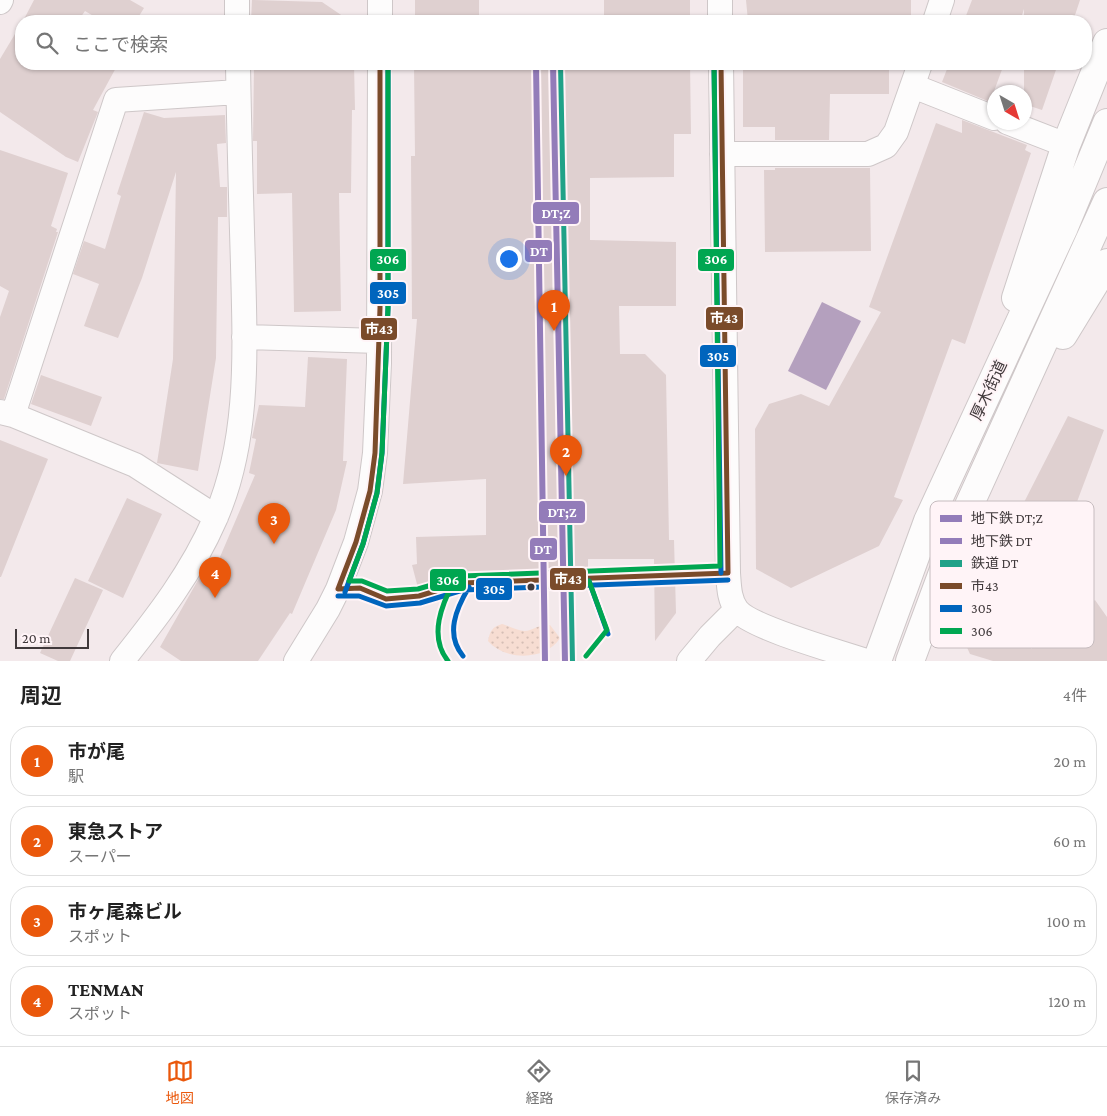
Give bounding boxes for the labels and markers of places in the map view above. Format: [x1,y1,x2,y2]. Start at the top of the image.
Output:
pin: 1 [538,290,570,331]
pin: 2 [550,435,582,476]
pin: 3 [258,503,290,544]
pin: 4 [199,557,231,598]
unlabelled marker [526,582,536,592]

